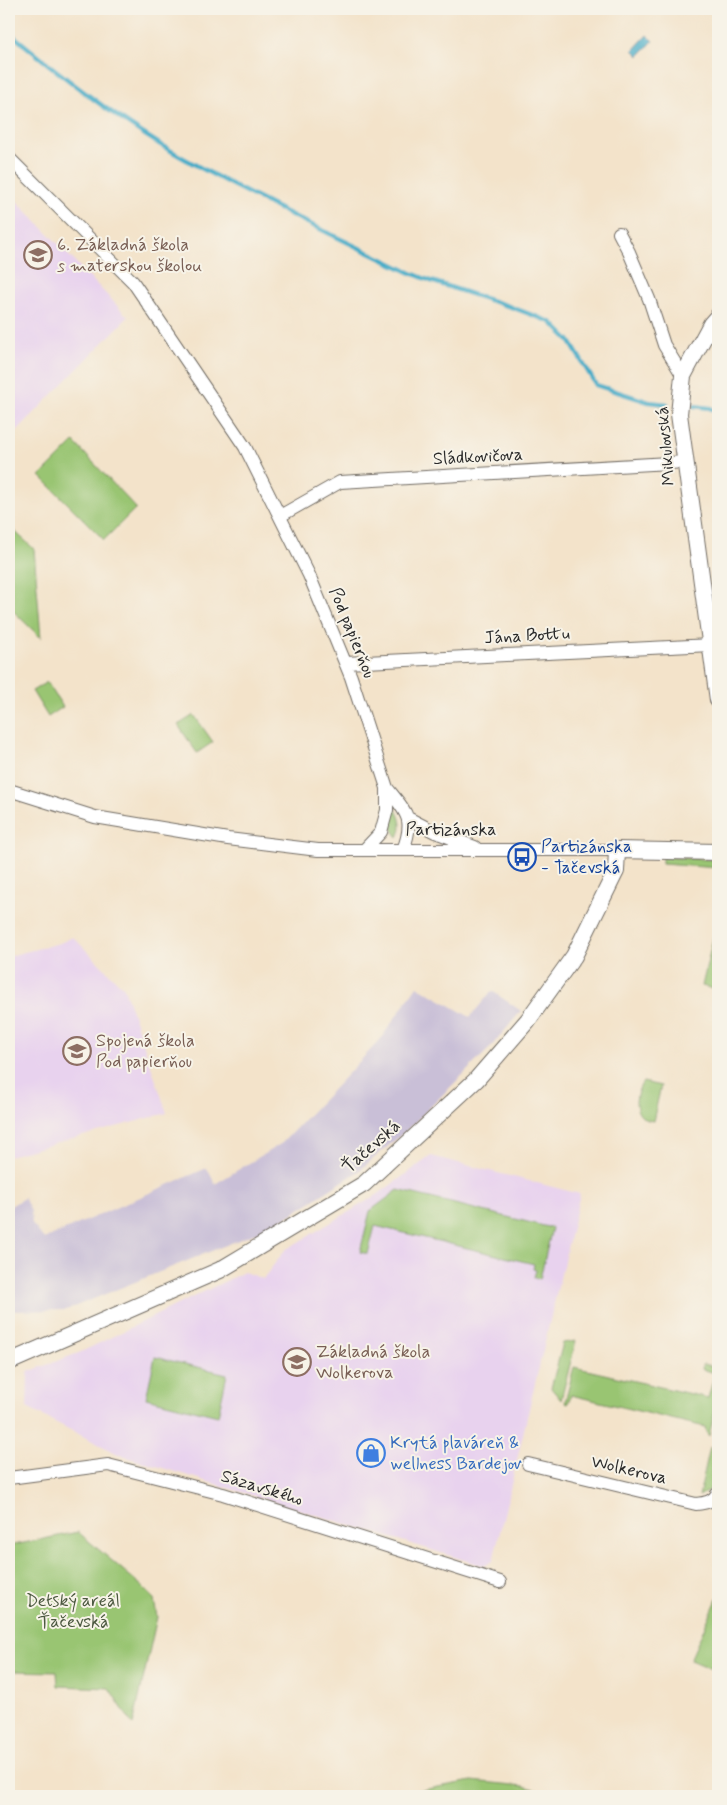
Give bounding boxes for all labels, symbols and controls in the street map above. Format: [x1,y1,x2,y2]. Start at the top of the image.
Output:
place label: 6. Základná škola s materskou školou [57,233,202,278]
school or university icon: 6. Základná škola s materskou školou [23,240,53,270]
street label: Mikulovská [651,405,681,487]
street label: Sládkovičova [432,443,524,471]
street label: Pod papierňou [323,584,381,682]
street label: Jána Bottu [484,622,570,650]
street label: Partizánska [405,818,497,842]
place label: Partizánska - Tačevská [541,835,632,880]
bus stop icon: Partizánska - Tačevská [507,842,537,872]
place label: Spojená škola Pod papierňou [96,1029,195,1074]
school or university icon: Spojená škola Pod papierňou [62,1036,92,1066]
street label: Ťačevská [336,1115,406,1179]
place label: Základná škola Wolkerova [316,1340,430,1385]
school or university icon: Základná škola Wolkerova [282,1347,312,1377]
place label: Krytá plaváreň & wellness Bardejov [390,1431,522,1476]
shop icon: Krytá plaváreň & wellness Bardejov [356,1438,386,1468]
street label: Wolkerova [589,1450,669,1490]
street label: Sázavského [218,1464,306,1512]
park label: Detský areál Ťačevská [26,1589,120,1634]

